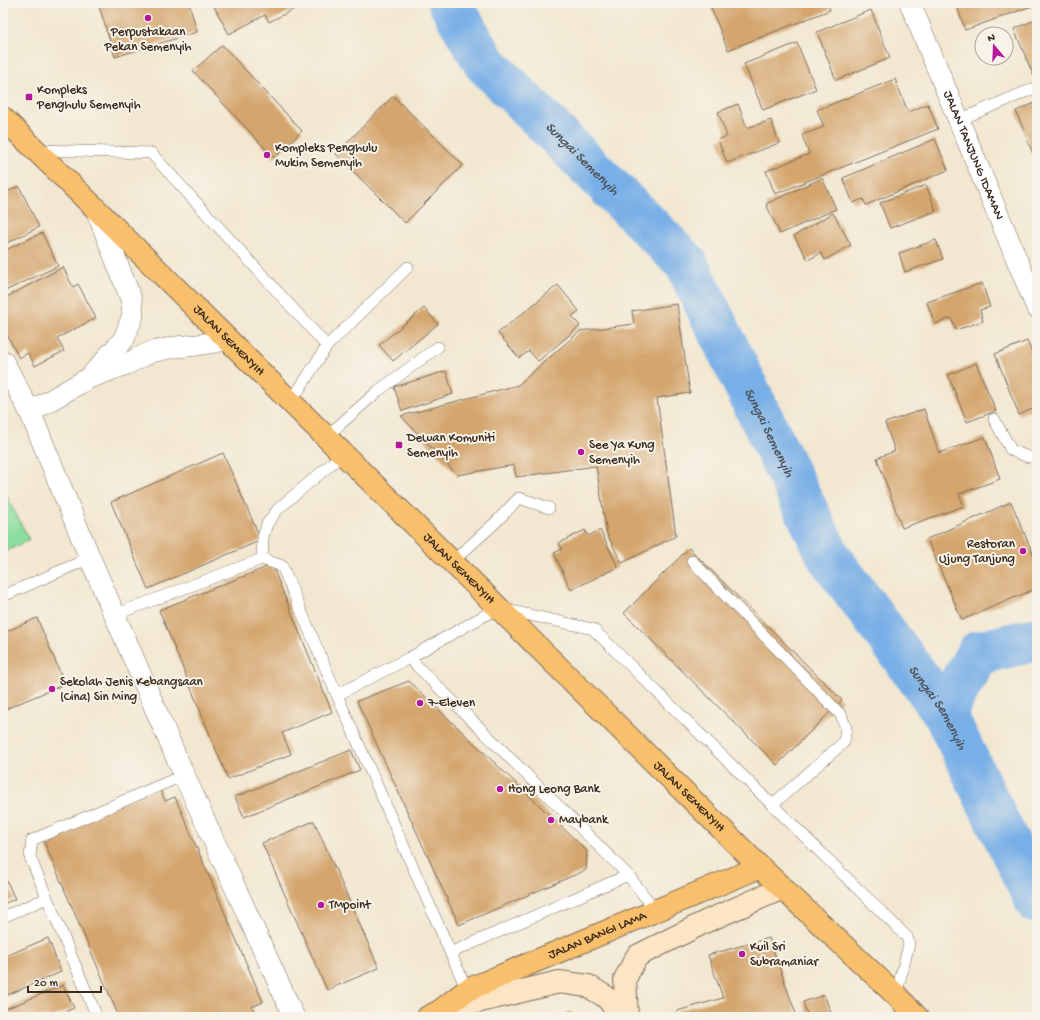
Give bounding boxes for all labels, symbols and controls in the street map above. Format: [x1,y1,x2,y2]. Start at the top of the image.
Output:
marker: Perpustakaan Pekan Semenyih [143,13,153,23]
place label: Perpustakaan Pekan Semenyih [103,25,192,55]
north arrow [974,26,1014,66]
text: N [986,32,997,45]
place label: Kompleks Penghulu Semenyih [36,83,141,113]
street label: JALAN TANJUNG IDAMAN [940,89,1007,222]
marker: Kompleks Penghulu Semenyih [24,92,34,102]
water label: Sungai Semenyih [541,119,622,200]
place label: Kompleks Penghulu Mukim Semenyih [275,141,377,171]
marker: Kompleks Penghulu Mukim Semenyih [262,150,272,160]
street label: JALAN SEMENYIH [190,302,268,380]
water label: Sungai Semenyih [740,386,798,481]
place label: Dewan Komuniti Semenyih [406,431,495,461]
place label: See Ya Kung Semenyih [589,438,655,468]
marker: Dewan Komuniti Semenyih [394,440,404,450]
marker: See Ya Kung Semenyih [576,447,586,457]
street label: JALAN SEMENYIH [420,530,498,608]
place label: Restoran Ujung Tanjung [939,537,1016,567]
marker: Restoran Ujung Tanjung [1018,546,1028,556]
water label: Sungai Semenyih [904,662,970,753]
place label: Sekolah Jenis Kebangsaan (Cina) Sin Ming [60,675,204,705]
marker: Sekolah Jenis Kebangsaan (Cina) Sin Ming [47,684,57,694]
place label: 7-Eleven [427,696,476,711]
marker: 7-Eleven [415,698,425,708]
street label: JALAN SEMENYIH [650,758,728,836]
place label: Hong Leong Bank [508,782,601,797]
marker: Hong Leong Bank [495,784,505,794]
place label: Maybank [559,813,609,828]
marker: Maybank [546,815,556,825]
place label: TMpoint [328,898,372,913]
marker: TMpoint [316,900,326,910]
street label: JALAN BANGI LAMA [546,908,650,963]
place label: Kuil Sri Subramaniar [750,940,819,970]
marker: Kuil Sri Subramaniar [737,949,747,959]
scale bar [28,968,101,994]
text: 20 m [34,977,59,991]

